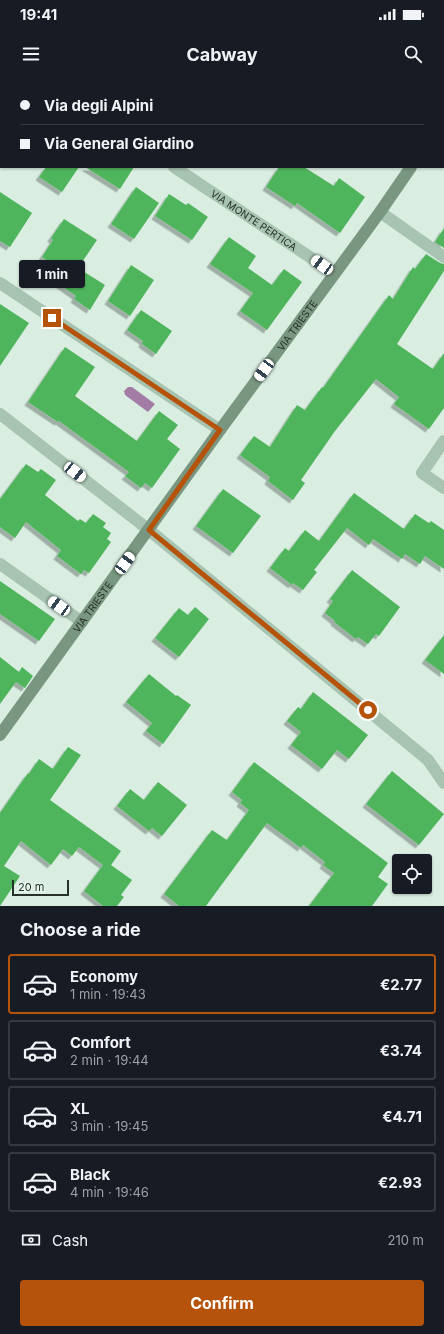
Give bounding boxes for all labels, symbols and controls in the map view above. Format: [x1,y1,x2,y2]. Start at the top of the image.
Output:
text: 19:41 [20,5,57,24]
icon: menu [20,43,42,65]
icon: search [402,43,424,65]
text: Cabway [186,44,258,65]
text: Via degli Alpini [44,96,153,115]
text: Via General Giardino [44,134,194,153]
street label: VIA MONTE PERTICA [209,187,299,253]
car [309,253,335,277]
callout: 1 min [19,260,85,288]
text: 1 min [36,266,68,282]
street label: VIA TRIESTE [274,298,319,353]
route end [43,309,61,327]
car [252,357,276,383]
car [62,460,88,484]
car [113,550,137,576]
street label: VIA TRIESTE [70,579,115,635]
car [46,594,72,618]
route start [359,701,377,719]
map controls [392,854,432,894]
button: locate [392,854,432,894]
scale bar [12,878,69,897]
text: 20 m [18,880,44,894]
text: Choose a ride [20,919,141,940]
icon: car [22,966,58,1002]
text: Economy [70,967,138,986]
text: €2.77 [380,975,422,994]
text: 1 min · 19:43 [70,986,146,1002]
icon: car [22,1032,58,1068]
text: Comfort [70,1033,131,1052]
text: €3.74 [380,1041,422,1060]
text: 2 min · 19:44 [70,1052,149,1068]
icon: car [22,1098,58,1134]
text: XL [70,1099,90,1118]
text: €4.71 [382,1107,422,1126]
text: 3 min · 19:45 [70,1118,148,1134]
icon: car [22,1164,58,1200]
text: Black [70,1165,110,1184]
text: €2.93 [378,1173,422,1192]
text: 4 min · 19:46 [70,1184,149,1200]
icon: cash [20,1229,42,1251]
text: Cash [52,1231,88,1250]
text: 210 m [388,1232,424,1248]
button: Confirm [20,1280,424,1326]

